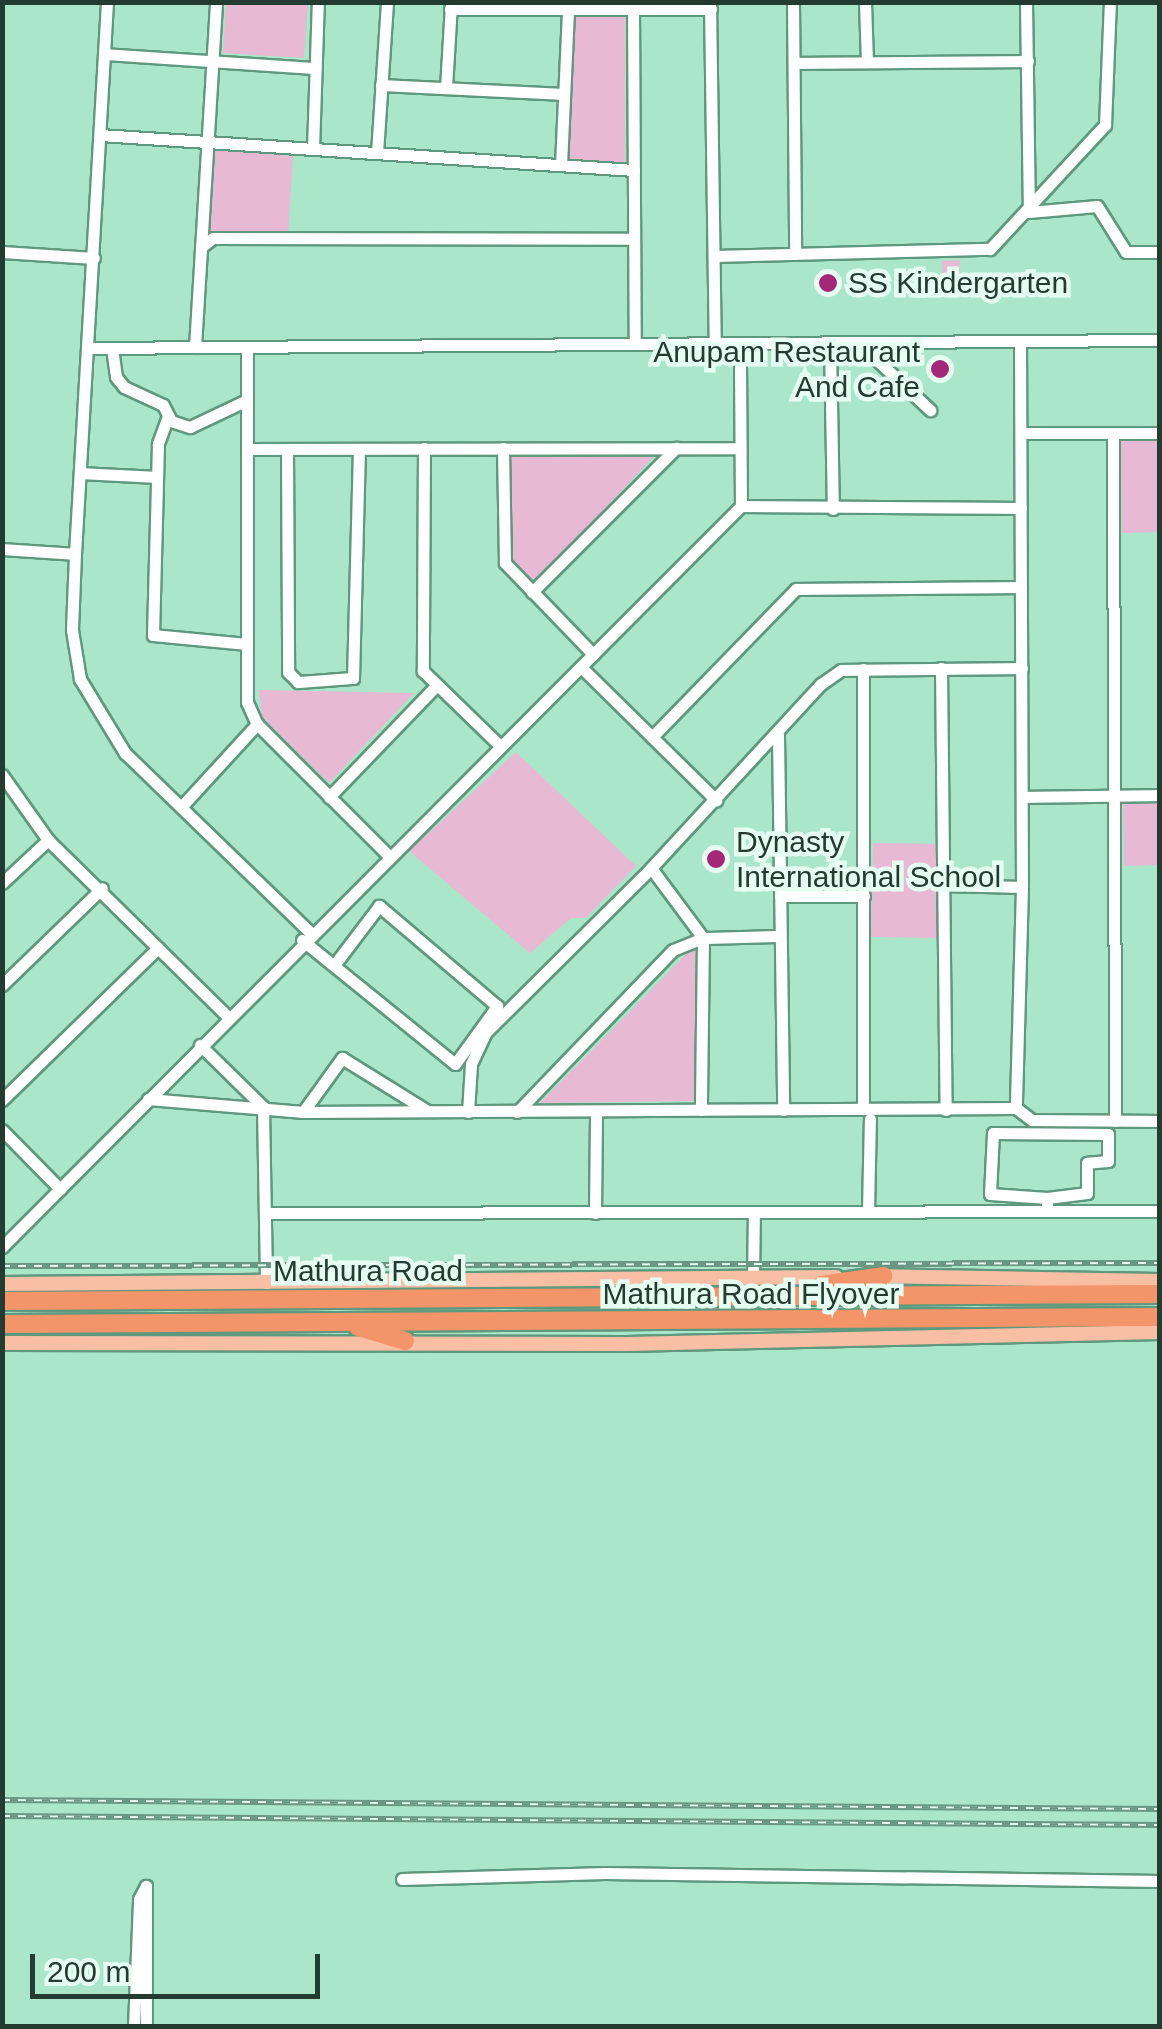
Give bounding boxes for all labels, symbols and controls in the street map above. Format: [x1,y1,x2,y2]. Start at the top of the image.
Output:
place label: SS Kindergarten [848,265,1068,301]
marker: SS Kindergarten [817,272,839,294]
place label: Anupam Restaurant And Cafe [653,334,920,404]
marker: Anupam Restaurant And Cafe [929,358,951,380]
place label: Dynasty International School [736,824,1001,894]
marker: Dynasty International School [705,848,727,870]
street label: Mathura Road [273,1253,463,1289]
street label: Mathura Road Flyover [603,1276,899,1312]
scale bar [35,1934,325,1996]
text: 200 m [47,1955,130,1988]

